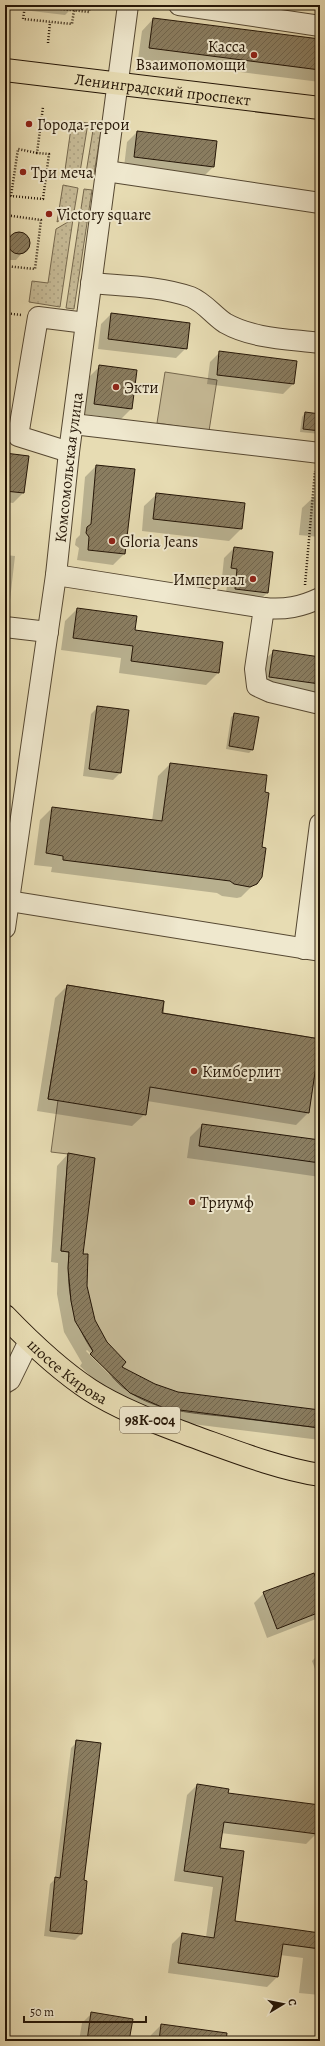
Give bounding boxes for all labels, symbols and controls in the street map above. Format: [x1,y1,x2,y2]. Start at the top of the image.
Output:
place label: Касса Взаимопомощи [135,36,247,76]
marker: Касса Взаимопомощи [249,50,259,60]
street label: Ленинградский проспект [73,68,252,112]
place label: Города-герои [37,114,130,136]
marker: Города-герои [24,119,34,129]
place label: Три меча [31,162,94,184]
marker: Три меча [18,167,28,177]
place label: Victory square [56,204,151,226]
marker: Victory square [44,209,54,219]
place label: Экти [124,377,159,399]
marker: Экти [111,382,121,392]
street label: Комсомольская улица [49,390,89,544]
place label: Gloria Jeans [120,531,198,553]
marker: Gloria Jeans [107,536,117,546]
place label: Империал [173,569,245,591]
marker: Империал [248,574,258,584]
place label: Кимберлит [202,1061,281,1083]
marker: Кимберлит [189,1066,199,1076]
place label: Триумф [200,1192,254,1214]
marker: Триумф [187,1197,197,1207]
street label: шоссе Кирова [22,1334,112,1411]
road number: 98К-004 [120,1407,180,1433]
north arrow [263,1984,303,2024]
scale bar [24,1998,146,2024]
text: С [284,1998,300,2007]
text: 50 m [30,2004,54,2020]

